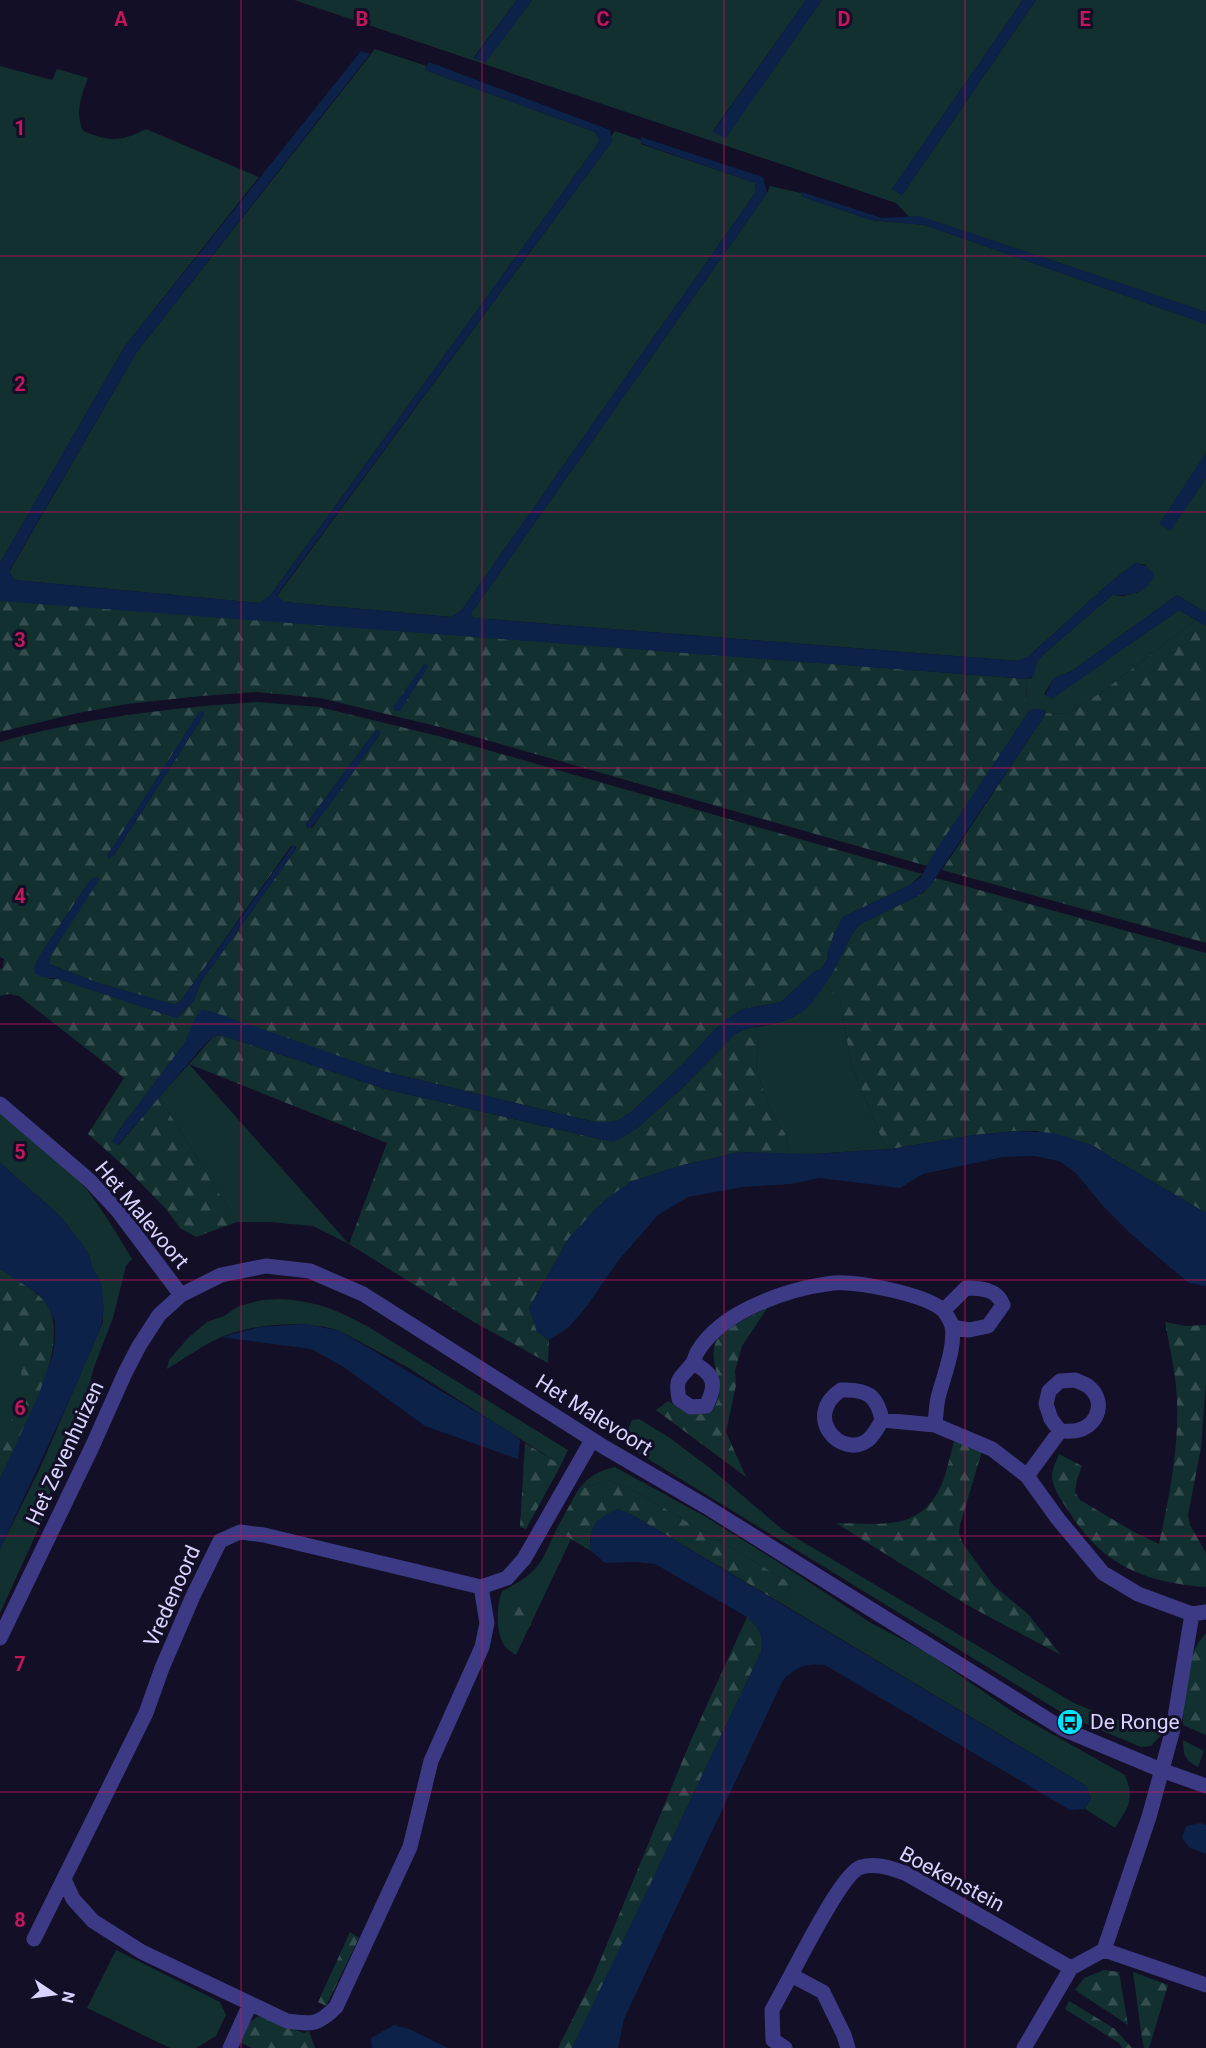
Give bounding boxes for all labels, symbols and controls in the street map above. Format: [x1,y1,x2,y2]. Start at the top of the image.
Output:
text: A [114,7,128,31]
text: B [356,7,368,31]
text: C [596,7,610,31]
text: D [838,7,851,31]
text: E [1079,7,1091,31]
text: 1 [14,116,26,140]
text: 2 [14,372,26,396]
text: 3 [14,628,26,652]
text: 4 [14,884,26,908]
text: 5 [14,1140,26,1164]
street label: Het Malevoort [90,1157,194,1274]
street label: Het Malevoort [531,1370,657,1460]
street label: Het Zevenhuizen [21,1377,109,1529]
text: 6 [14,1396,26,1420]
street label: Vredenoord [139,1542,205,1650]
text: 7 [14,1652,26,1676]
bus stop icon: De Ronge [1055,1707,1085,1737]
place label: De Ronge [1090,1710,1180,1734]
street label: Boekenstein [896,1841,1008,1917]
text: 8 [14,1908,26,1932]
north arrow [24,1964,84,2024]
text: N [58,1990,79,2005]

